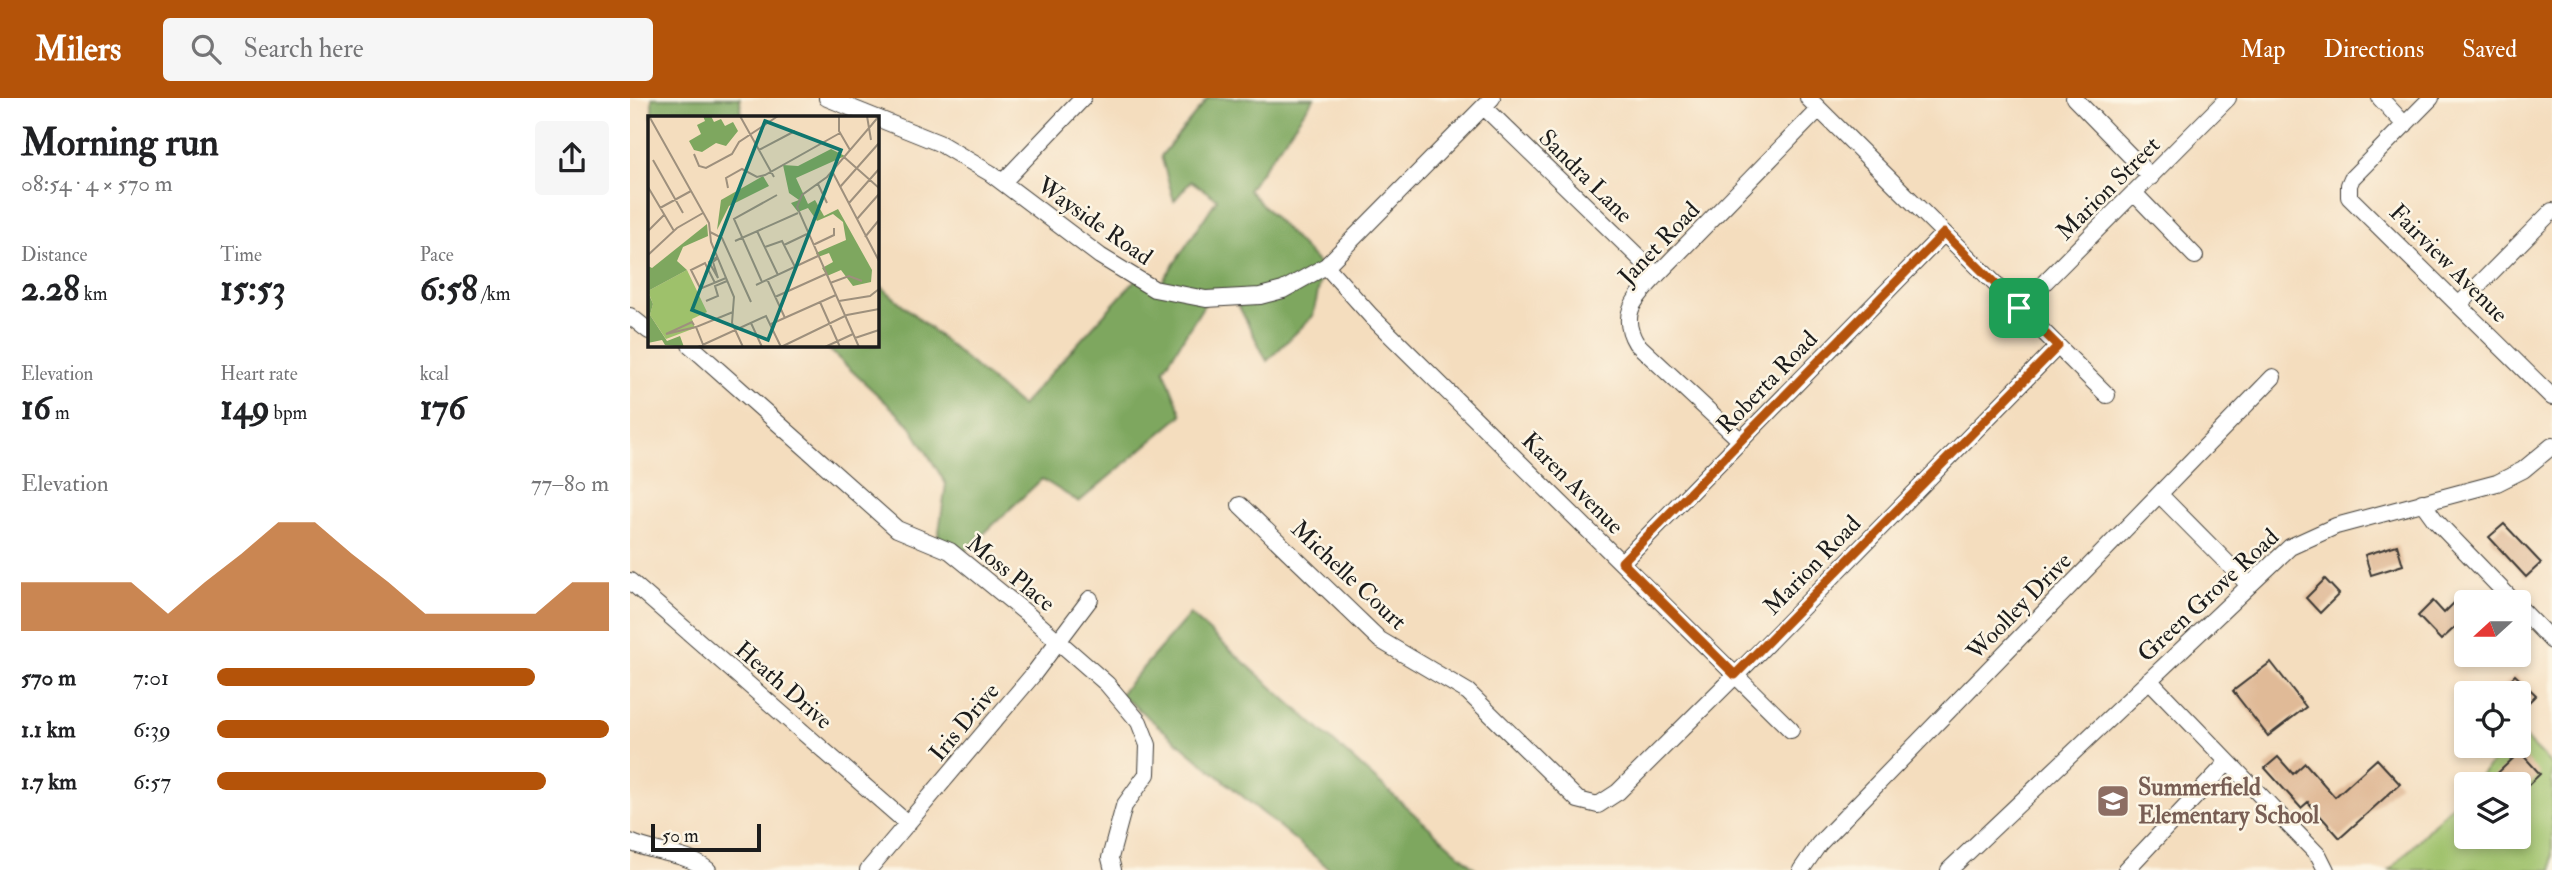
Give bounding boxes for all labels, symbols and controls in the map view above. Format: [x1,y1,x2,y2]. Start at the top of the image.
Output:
search box [163,18,653,81]
text: Milers [35,29,121,70]
icon: search [187,30,225,68]
text: Search here [243,33,364,65]
text: Map [2240,34,2285,65]
text: Directions [2323,34,2424,65]
text: Saved [2462,34,2517,65]
inset map [648,116,878,346]
text: Morning run [21,119,219,167]
button: share [535,121,609,195]
street label: Sandra Lane [1532,123,1639,230]
street label: Marion Street [2050,130,2167,247]
text: 08:54 · 4 × 570 m [21,169,173,198]
street label: Wayside Road [1030,170,1159,273]
street label: Janet Road [1611,195,1707,292]
street label: Fairview Avenue [2383,197,2515,329]
text: Distance [21,243,87,267]
text: Time [220,243,262,267]
text: Pace [420,243,454,267]
text: 2.28 [21,267,80,311]
text: 15:53 [220,267,286,311]
text: 6:58 [420,267,478,311]
pin [1989,278,2049,338]
text: km [80,282,108,306]
text: /km [478,282,510,306]
icon: arrive [2000,289,2038,327]
street label: Roberta Road [1710,324,1825,441]
text: Elevation [21,362,93,386]
text: Heart rate [220,362,298,386]
text: kcal [420,362,449,386]
text: 16 [21,386,51,430]
text: 149 [220,386,270,430]
text: 176 [420,386,466,430]
text: m [51,401,70,425]
text: bpm [270,401,307,425]
street label: Karen Avenue [1515,426,1630,541]
text: Elevation [21,469,109,498]
text: 77–80 m [531,469,609,498]
street label: Marion Road [1757,509,1868,622]
street label: Michelle Court [1284,514,1413,637]
street label: Green Grove Road [2131,522,2286,669]
street label: Moss Place [960,528,1061,619]
street label: Woolley Drive [1960,546,2078,667]
north arrow [2454,590,2530,667]
map controls [2454,590,2531,849]
street label: Heath Drive [728,634,839,736]
text: 570 m [21,663,76,692]
text: 7:01 [133,663,169,692]
street label: Iris Drive [923,677,1006,768]
button: locate [2454,681,2531,758]
text: 1.1 km [21,715,76,744]
text: 6:39 [133,715,171,744]
text: 1.7 km [21,767,77,796]
text: 6:57 [133,767,171,796]
place label: Summerfield Elementary School [2138,772,2320,831]
button: layers [2454,772,2531,849]
school or university icon: Summerfield Elementary School [2094,782,2132,820]
scale bar [651,821,761,853]
text: 50 m [662,824,699,848]

